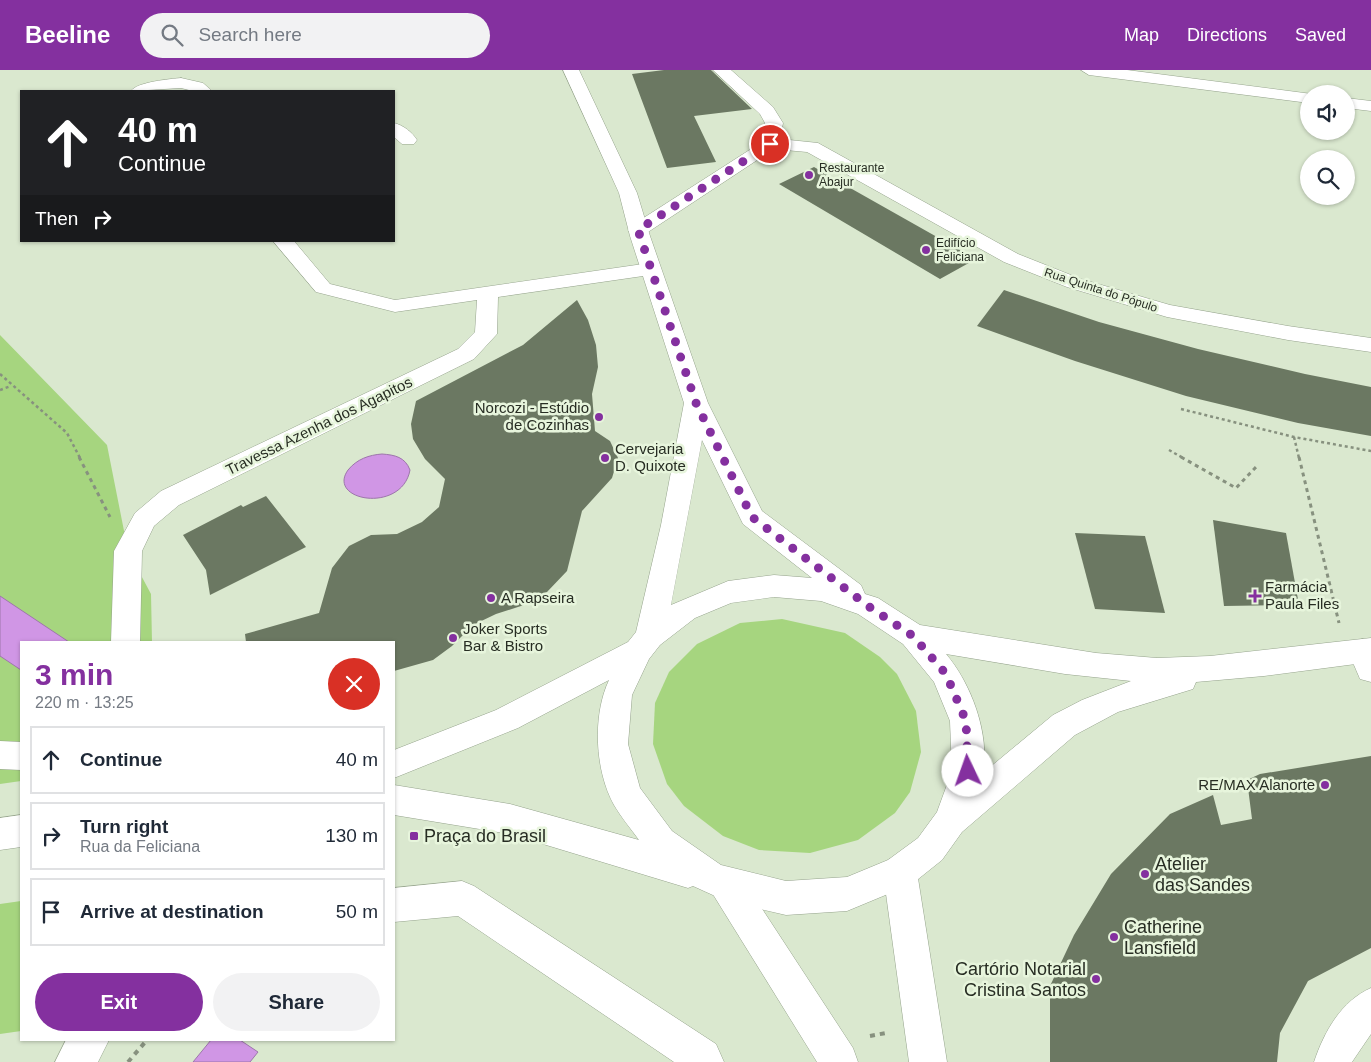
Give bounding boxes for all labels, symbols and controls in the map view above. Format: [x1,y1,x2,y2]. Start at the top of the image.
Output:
search box [140,13,490,58]
text: Beeline [25,21,110,48]
icon: search [158,21,186,49]
text: Search here [198,24,302,45]
text: Map [1124,25,1159,45]
text: Directions [1187,25,1267,45]
text: Saved [1295,25,1346,45]
map controls [1300,85,1355,205]
button: sound [1300,85,1355,140]
icon: ahead [35,110,100,175]
text: 40 m [118,110,198,149]
pin [749,123,791,165]
icon: arrive [756,130,784,158]
button: search [1300,150,1355,205]
text: Continue [118,151,206,176]
place label: Restaurante Abajur [819,161,885,189]
marker: Restaurante Abajur [803,169,815,181]
icon: right [88,205,116,233]
text: Then [35,208,78,229]
place label: Edifício Feliciana [936,236,984,264]
marker: Edifício Feliciana [920,244,932,256]
street label: Rua Quinta do Pópulo [1043,265,1160,315]
street label: Travessa Azenha dos Agapitos [223,373,415,478]
place label: Norcozi - Estúdio de Cozinhas [475,399,589,433]
marker: Norcozi - Estúdio de Cozinhas [593,411,605,423]
place label: Cervejaria D. Quixote [615,440,686,474]
marker: Cervejaria D. Quixote [599,452,611,464]
place label: Farmácia Paula Files [1265,578,1339,612]
place label: A Rapseira [501,589,575,606]
marker: Farmácia Paula Files [1249,590,1261,602]
marker: A Rapseira [485,592,497,604]
place label: Joker Sports Bar & Bistro [463,620,547,654]
marker: Joker Sports Bar & Bistro [447,632,459,644]
text: 3 min [35,658,113,691]
button: close [328,658,380,710]
text: 220 m · 13:25 [35,694,134,711]
position arrow [941,744,993,796]
icon: ahead [37,746,65,774]
text: Continue [80,749,162,770]
text: 40 m [336,749,378,770]
place label: RE/MAX Alanorte [1198,776,1315,793]
marker: RE/MAX Alanorte [1319,779,1331,791]
text: Turn right [80,816,168,837]
icon: right [37,822,65,850]
text: 130 m [325,825,378,846]
place label: Praça do Brasil [424,826,546,846]
marker: Praça do Brasil [408,830,420,842]
text: Rua da Feliciana [80,838,200,855]
place label: Atelier das Sandes [1155,854,1250,895]
marker: Atelier das Sandes [1139,868,1151,880]
icon: arrive [37,898,65,926]
text: Arrive at destination [80,901,264,922]
text: 50 m [336,901,378,922]
place label: Catherine Lansfield [1124,917,1202,958]
marker: Catherine Lansfield [1108,931,1120,943]
place label: Cartório Notarial Cristina Santos [955,959,1086,1000]
button: Exit [35,973,203,1031]
button: Share [213,973,380,1031]
marker: Cartório Notarial Cristina Santos [1090,973,1102,985]

